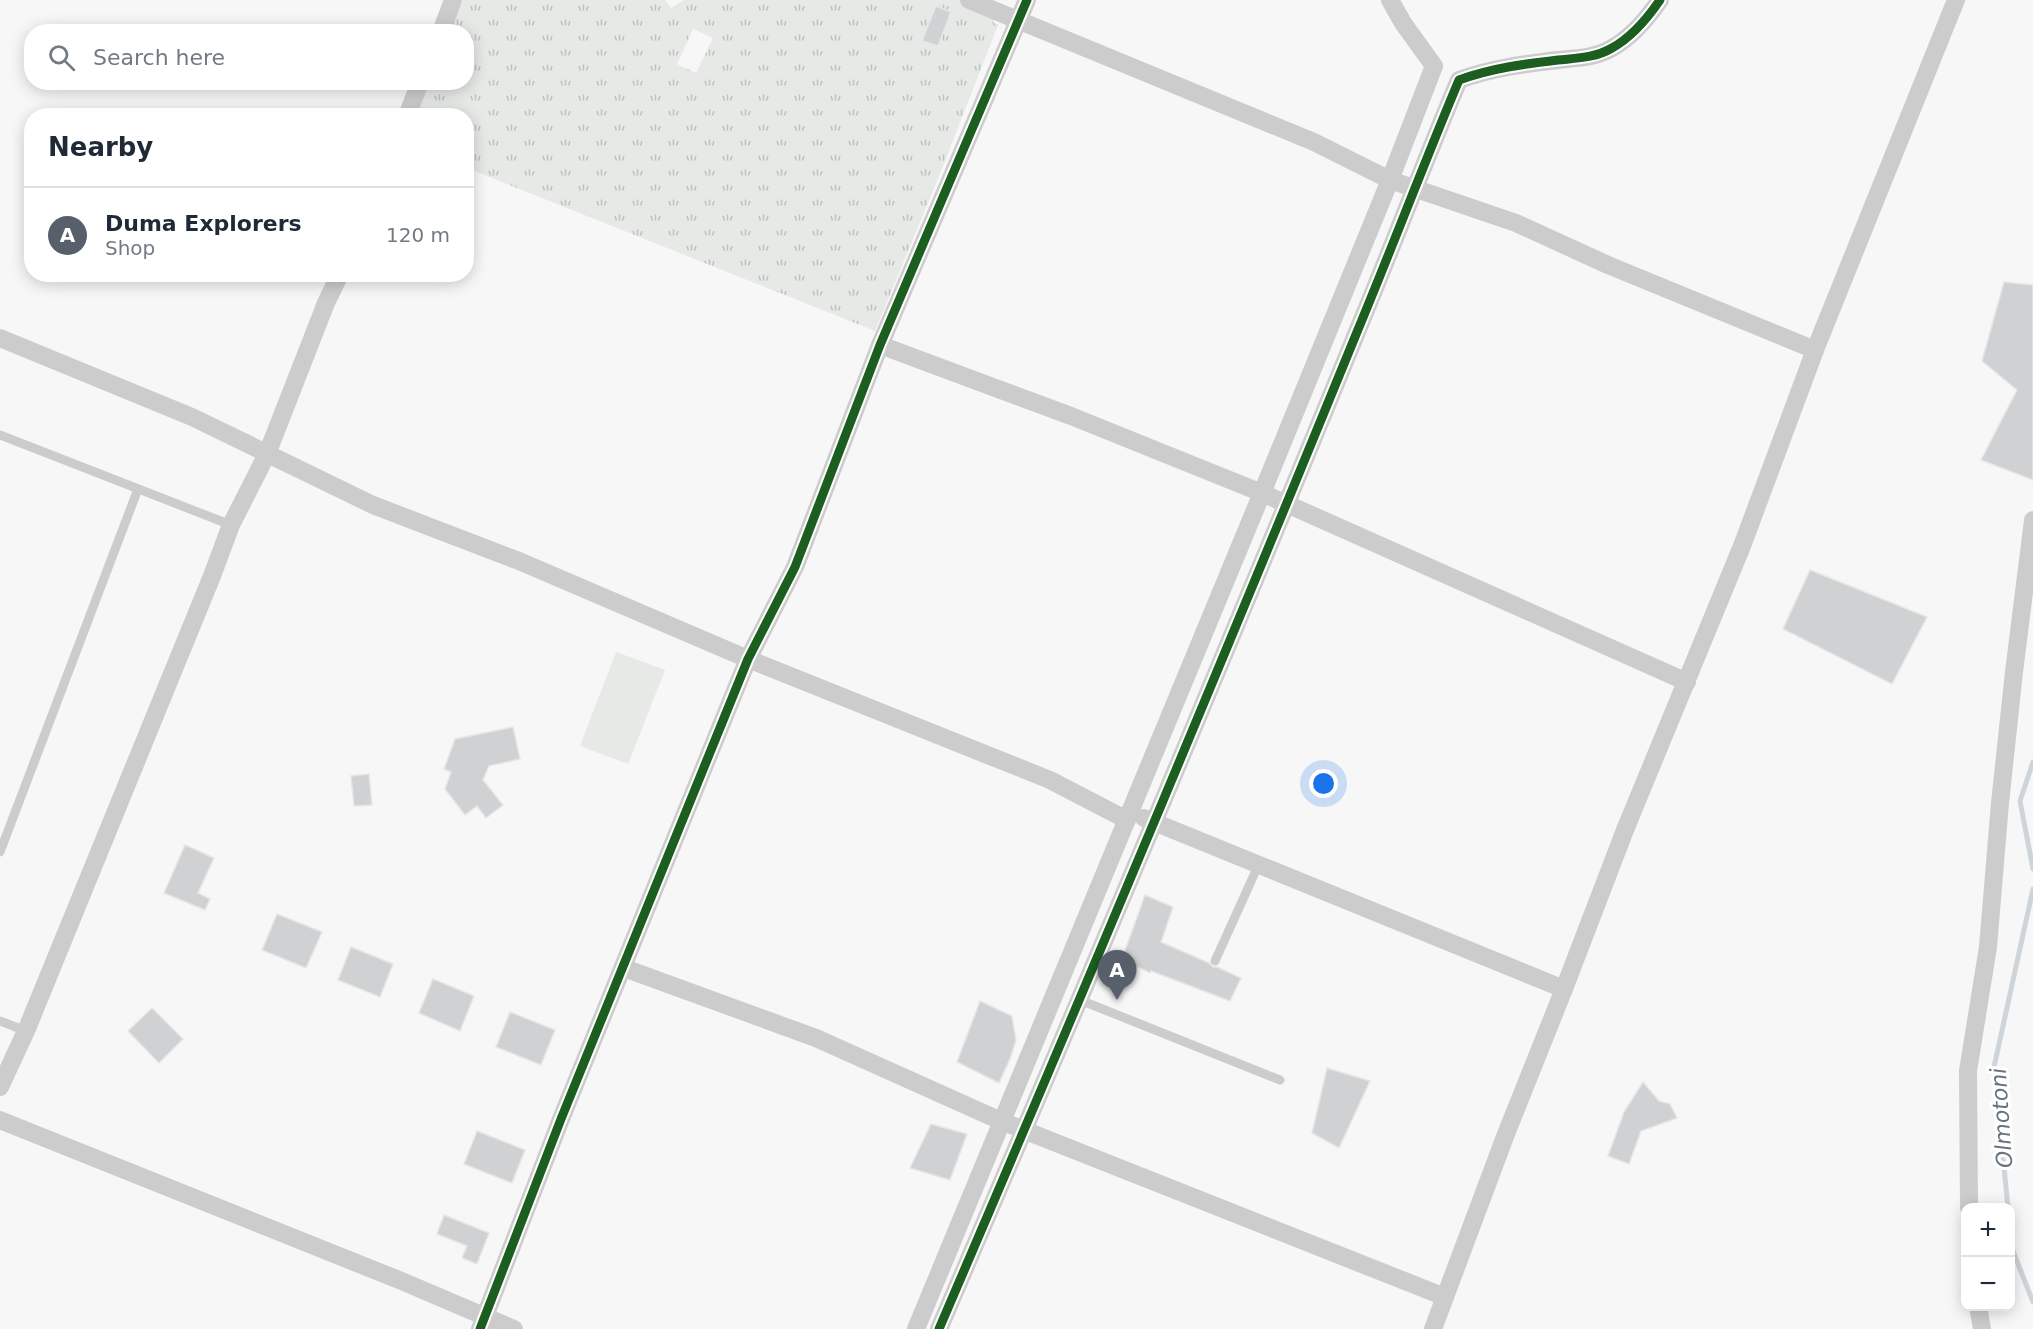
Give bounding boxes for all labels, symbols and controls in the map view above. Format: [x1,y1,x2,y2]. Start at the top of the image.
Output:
search box [24,24,474,90]
icon: search [45,41,78,74]
text: Search here [93,45,225,70]
text: Nearby [48,132,153,162]
text: Duma Explorers [105,211,302,236]
text: A [60,223,75,247]
text: 120 m [386,223,450,247]
text: Shop [105,236,155,260]
your location [1309,769,1338,798]
pin: A [1098,950,1136,1000]
water label: Olmotoni [1986,1067,2017,1169]
map controls [1961,1203,2015,1311]
button: + [1961,1203,2015,1257]
button: − [1961,1257,2015,1311]

